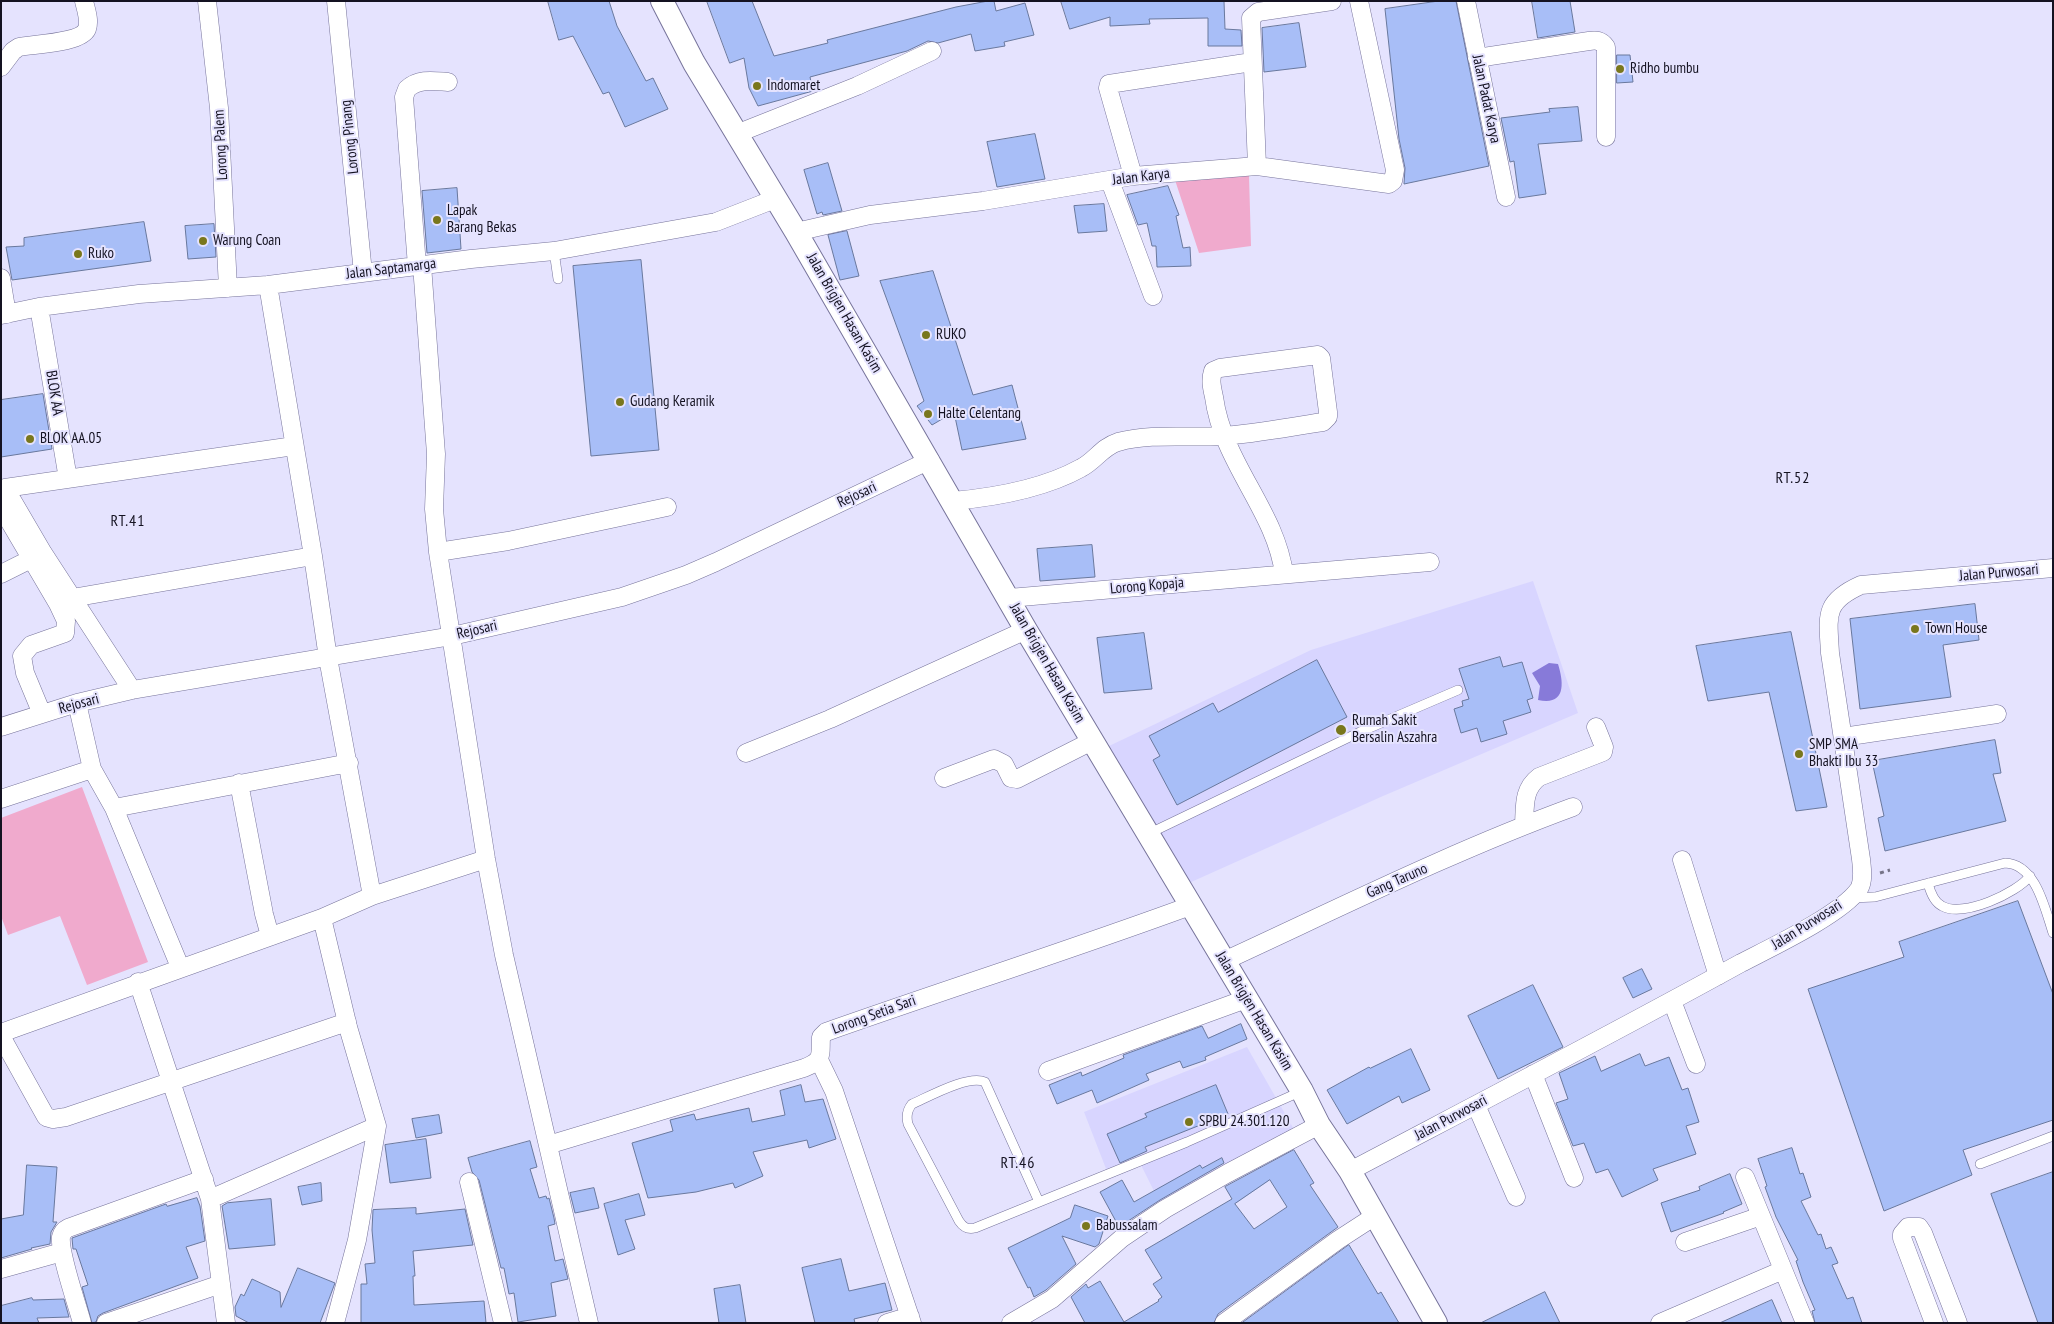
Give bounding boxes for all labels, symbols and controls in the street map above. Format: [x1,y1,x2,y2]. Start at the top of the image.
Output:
street label: Jalan Padat Karya [1468,53,1504,145]
place label: Ridho bumbu [1630,60,1699,78]
marker: Ridho bumbu [1614,63,1626,75]
place label: Indomaret [767,77,820,95]
marker: Indomaret [751,80,763,92]
street label: Lorong Pinang [337,99,363,175]
street label: Lorong Palem [210,109,232,181]
street label: Jalan Karya [1111,165,1171,189]
place label: Lapak Barang Bekas [447,202,517,237]
marker: Lapak Barang Bekas [431,214,443,226]
place label: Warung Coan [213,232,281,250]
marker: Warung Coan [197,235,209,247]
place label: Ruko [88,245,114,263]
marker: Ruko [72,248,84,260]
street label: Jalan Brigjen Hasan Kasim [802,250,886,376]
street label: Jalan Saptamarga [345,255,437,283]
place label: RUKO [936,326,966,344]
marker: RUKO [920,329,932,341]
street label: BLOK AA [42,369,66,417]
place label: Gudang Keramik [630,393,715,411]
marker: Gudang Keramik [614,396,626,408]
place label: Halte Celentang [938,405,1021,423]
marker: Halte Celentang [922,408,934,420]
place label: BLOK AA.05 [40,430,102,448]
marker: BLOK AA.05 [24,433,36,445]
district label: RT.52 [1775,468,1811,488]
street label: Rejosari [835,478,879,512]
district label: RT.41 [110,511,146,531]
street label: Jalan Purwosari [1959,561,2039,585]
street label: Lorong Kopaja [1109,574,1185,598]
street label: Jalan Brigjen Hasan Kasim [1005,600,1089,726]
street label: Rejosari [455,617,499,643]
place label: Town House [1925,620,1987,638]
marker: Town House [1909,623,1921,635]
street label: Rejosari [57,690,101,718]
place label: Rumah Sakit Bersalin Aszahra [1352,712,1437,747]
marker: Rumah Sakit Bersalin Aszahra [1334,723,1348,737]
place label: SMP SMA Bhakti Ibu 33 [1809,736,1878,771]
marker: SMP SMA Bhakti Ibu 33 [1793,748,1805,760]
street label: Gang Taruno [1364,860,1430,902]
street label: Jalan Purwosari [1769,896,1845,954]
street label: Jalan Brigjen Hasan Kasim [1212,948,1296,1074]
street label: Lorong Setia Sari [830,992,918,1038]
street label: Jalan Purwosari [1412,1091,1490,1145]
place label: SPBU 24.301.120 [1199,1113,1290,1131]
marker: SPBU 24.301.120 [1183,1116,1195,1128]
district label: RT.46 [1000,1153,1036,1173]
place label: Babussalam [1096,1217,1157,1235]
marker: Babussalam [1080,1220,1092,1232]

